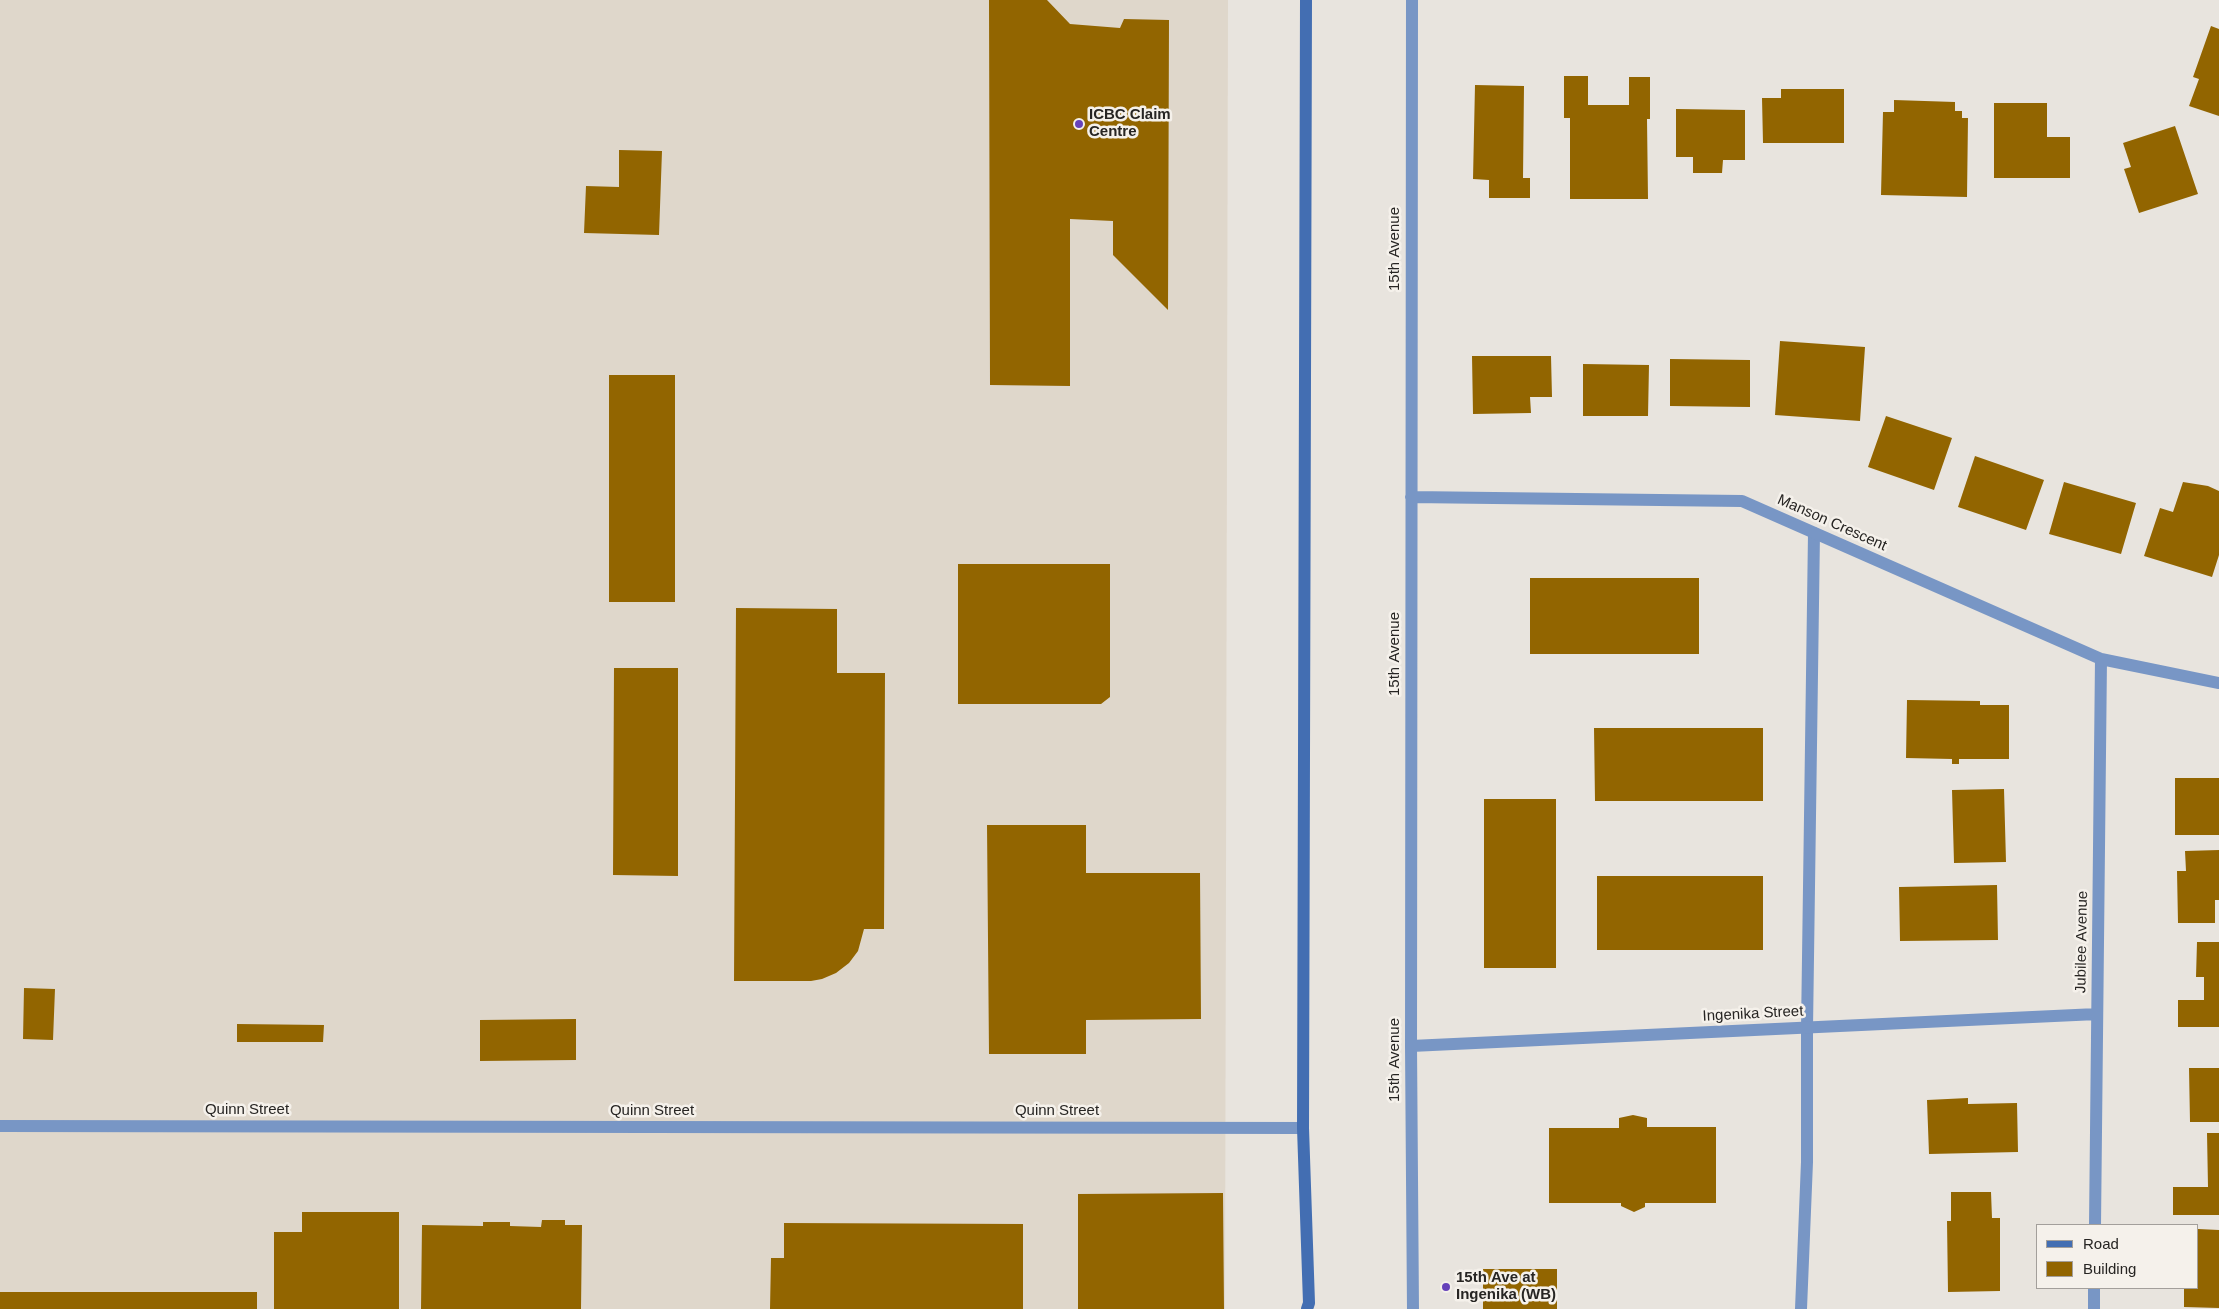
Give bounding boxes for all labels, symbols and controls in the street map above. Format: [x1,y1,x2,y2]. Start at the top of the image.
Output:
place label: ICBC Claim Centre [1089,106,1171,141]
marker: ICBC Claim Centre [1073,118,1085,130]
street label: 15th Avenue [1386,207,1404,291]
street label: Manson Crescent [1775,491,1889,555]
street label: 15th Avenue [1386,612,1404,696]
street label: Jubilee Avenue [2072,891,2092,993]
street label: Ingenika Street [1702,1002,1804,1026]
street label: 15th Avenue [1386,1018,1404,1102]
street label: Quinn Street [205,1101,289,1119]
street label: Quinn Street [610,1102,694,1120]
street label: Quinn Street [1015,1102,1099,1120]
legend [2036,1224,2199,1289]
text: Road [2083,1235,2119,1252]
text: Building [2083,1260,2136,1277]
place label: 15th Ave at Ingenika (WB) [1456,1269,1556,1304]
marker: 15th Ave at Ingenika (WB) [1440,1281,1452,1293]

